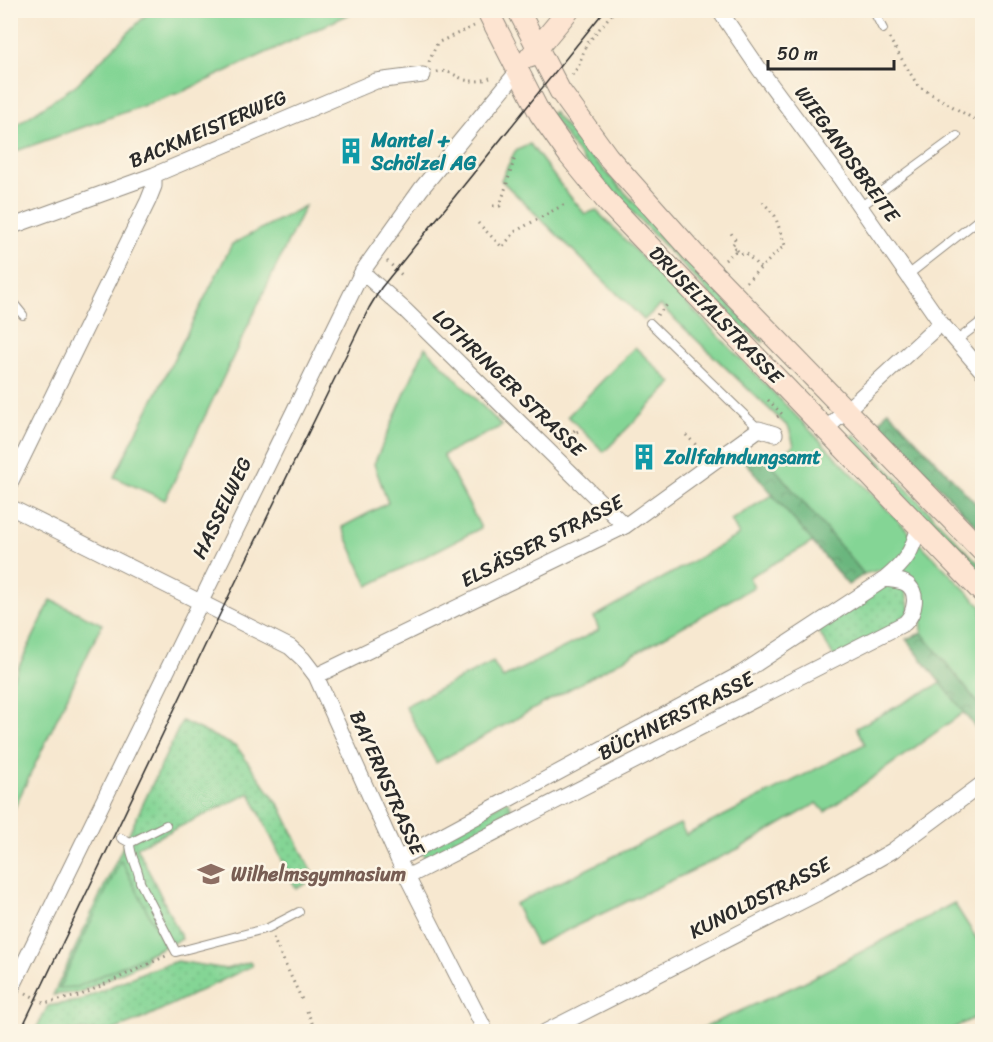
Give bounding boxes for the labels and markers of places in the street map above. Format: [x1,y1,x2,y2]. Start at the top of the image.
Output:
place label: Mantel + Schölzel AG [370,123,477,181]
building icon: Mantel + Schölzel AG [336,136,366,166]
place label: Zollfahndungsamt [663,440,821,475]
building icon: Zollfahndungsamt [629,442,659,472]
place label: Wilhelmsgymnasium [231,857,406,892]
school or university icon: Wilhelmsgymnasium [196,859,226,889]

